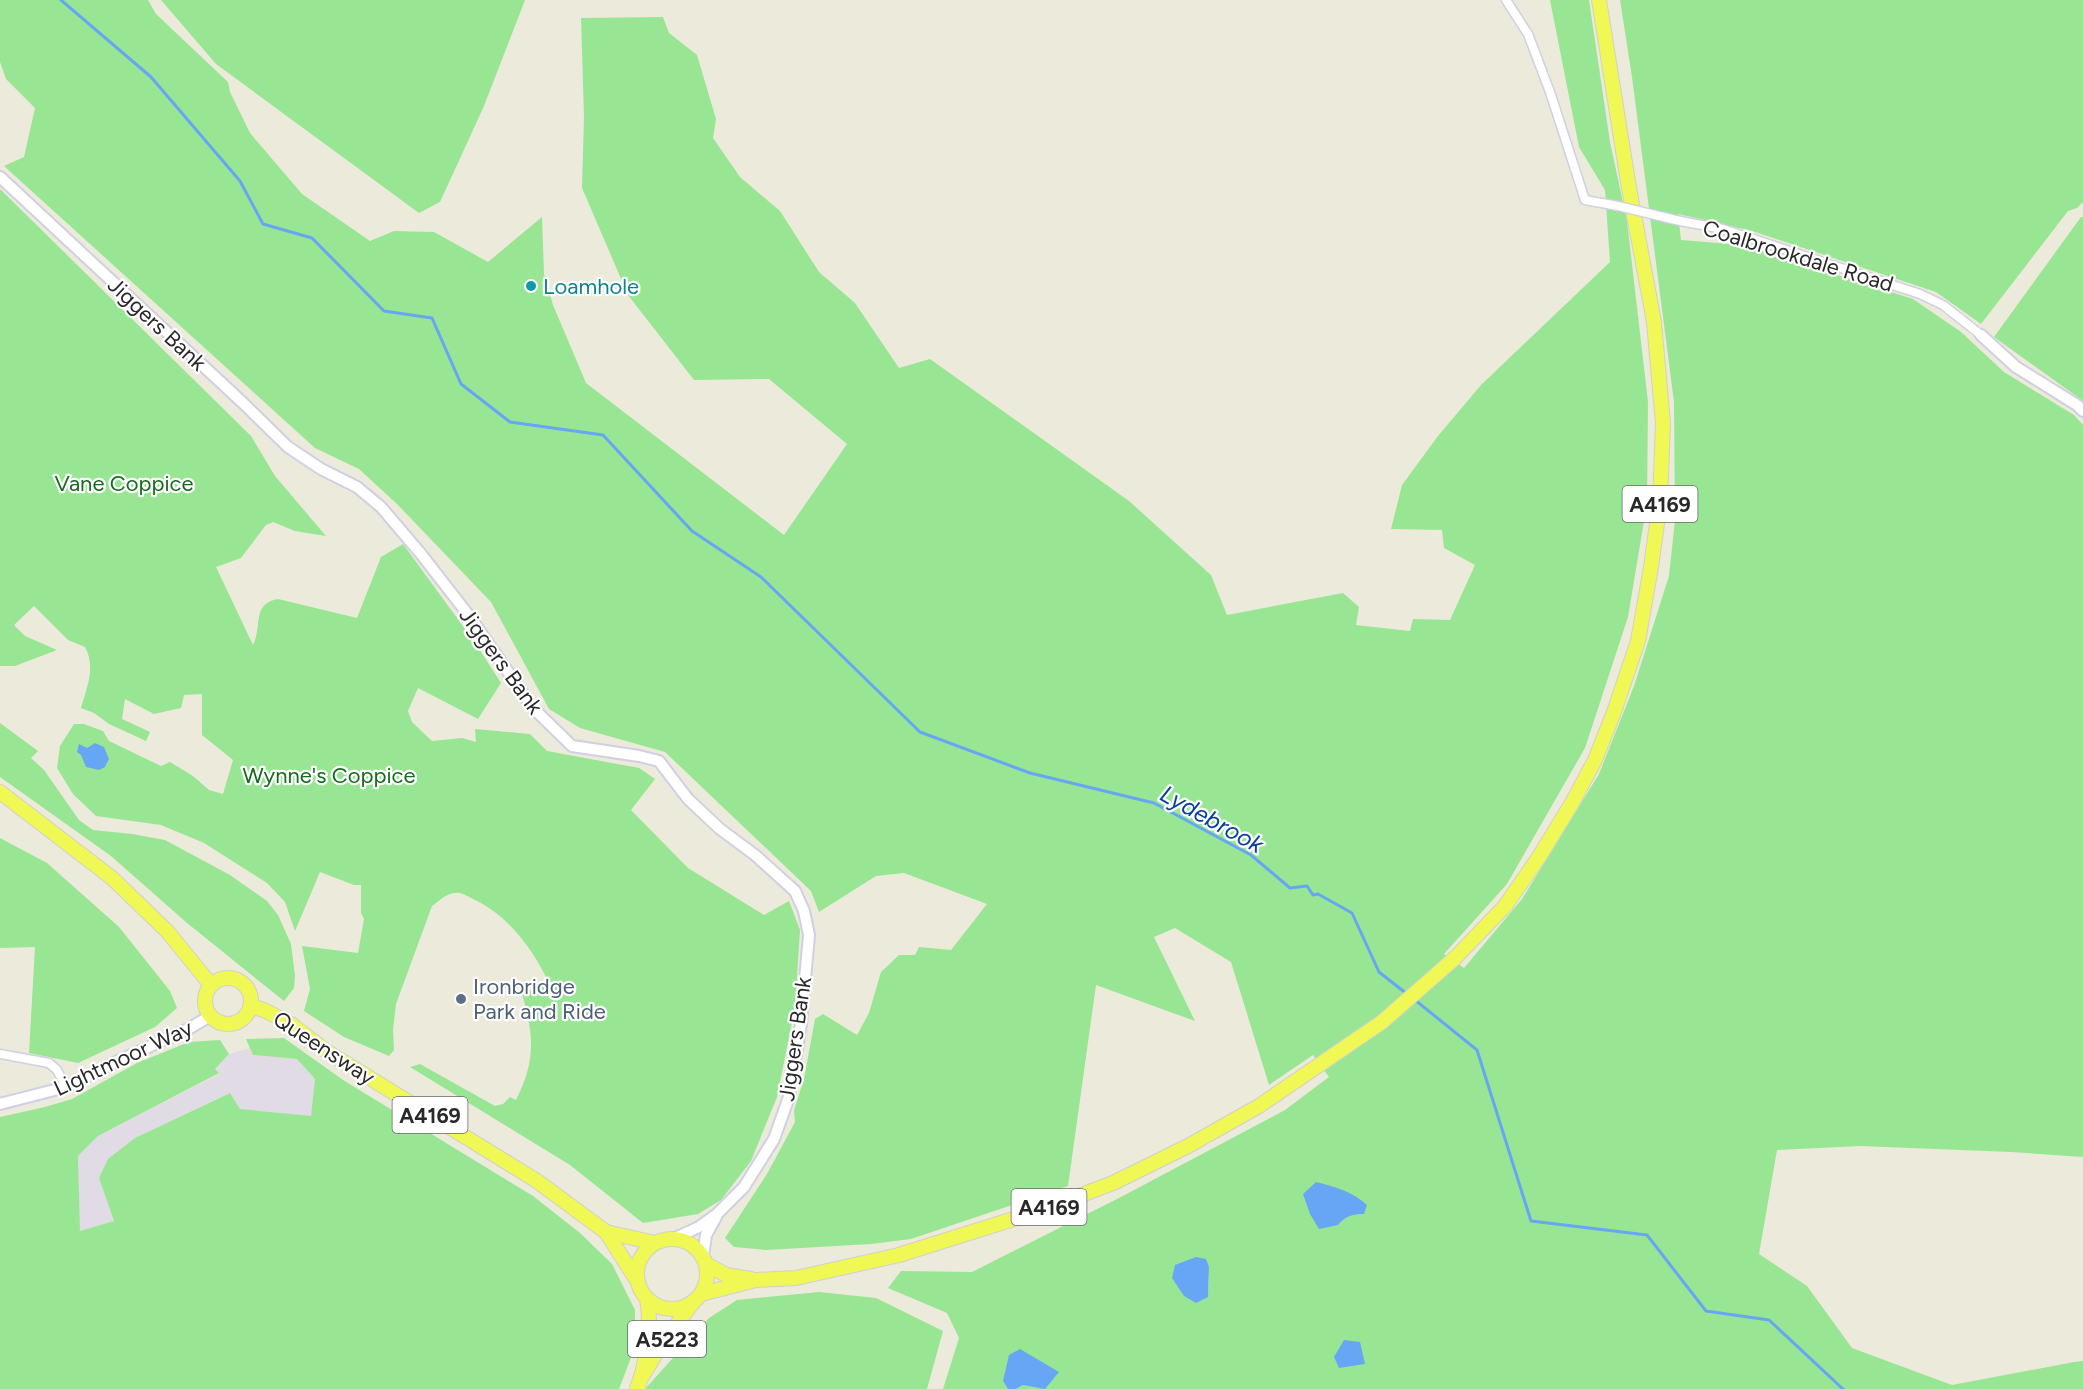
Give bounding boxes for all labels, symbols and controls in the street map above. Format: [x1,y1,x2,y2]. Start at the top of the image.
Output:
street label: Coalbrookdale Road [1699,214,1897,298]
street label: Jiggers Bank [102,271,212,377]
place label: Loamhole [543,273,639,300]
marker: Loamhole [524,279,538,293]
park label: Vane Coppice [55,470,193,497]
road number: A4169 [1622,486,1698,522]
street label: Jiggers Bank [453,602,549,720]
park label: Wynne's Coppice [243,762,415,789]
water label: Lydebrook [1155,779,1270,860]
place label: Ironbridge Park and Ride [473,973,606,1025]
street label: Jiggers Bank [773,975,817,1103]
marker: Ironbridge Park and Ride [454,992,468,1006]
street label: Queensway [268,1005,380,1091]
street label: Lightmoor Way [49,1014,197,1102]
road number: A4169 [392,1097,468,1133]
road number: A4169 [1012,1189,1086,1225]
road number: A5223 [628,1321,706,1357]

